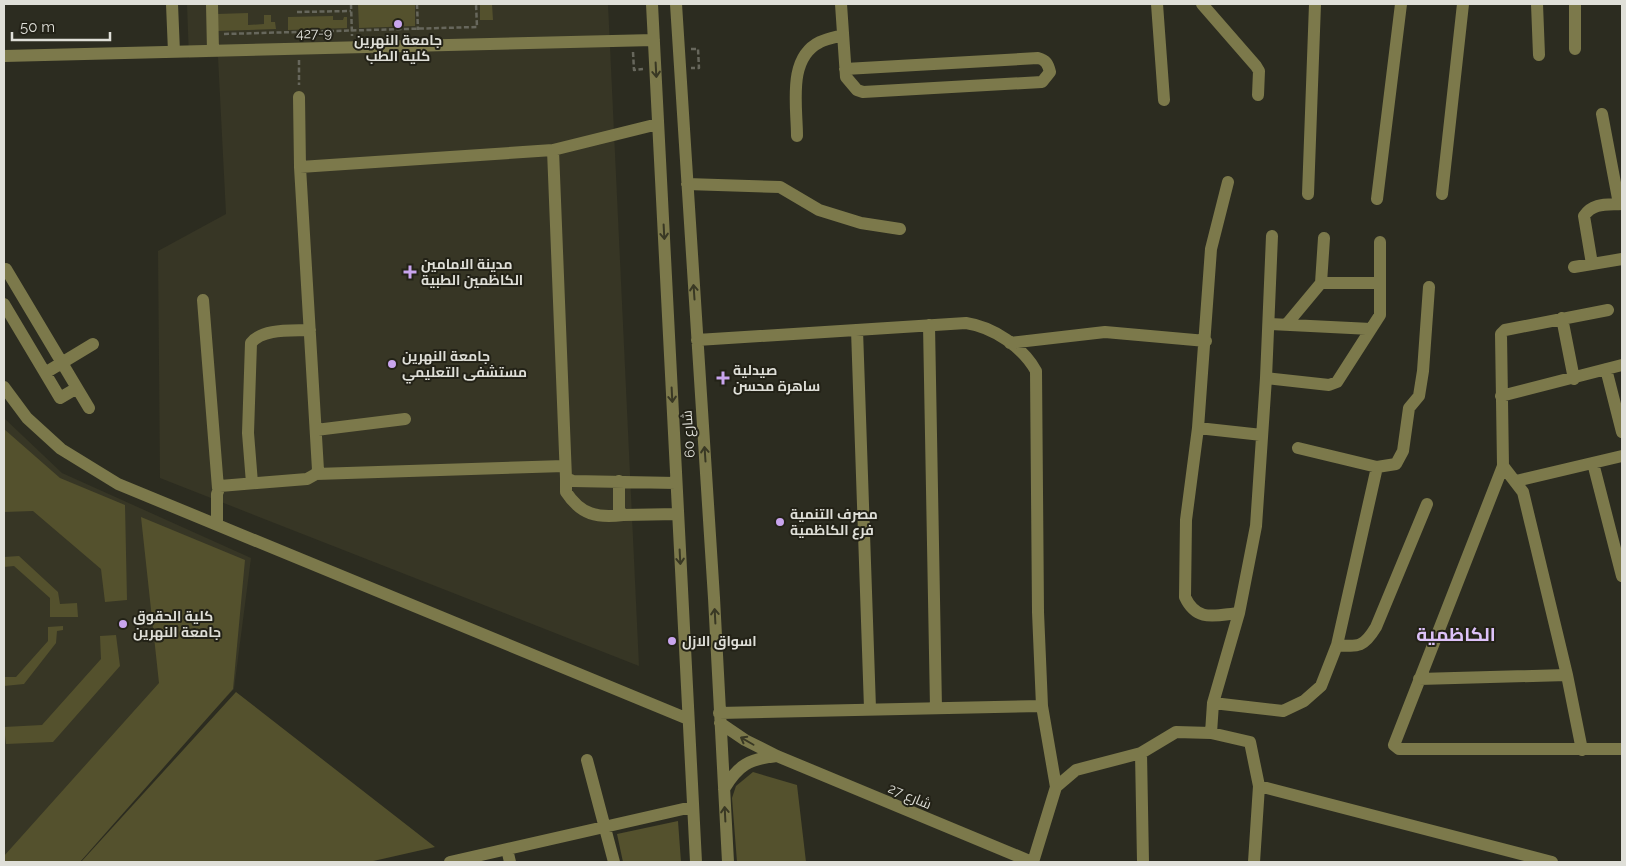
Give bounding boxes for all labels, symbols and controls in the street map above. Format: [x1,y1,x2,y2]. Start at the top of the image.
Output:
scale bar [12,10,110,42]
text: 50 m [20,18,55,36]
marker: جامعة النهرين كلية الطب [392,18,404,30]
street label: 427-9 [296,25,332,41]
place label: جامعة النهرين كلية الطب [354,32,442,64]
one-way arrow [651,62,660,78]
one-way arrow [659,224,668,240]
place label: مدينة الامامين الكاظمين الطبية [421,256,523,289]
marker: مدينة الامامين الكاظمين الطبية [403,265,417,279]
one-way arrow [690,284,699,300]
place label: جامعة النهرين مستشفى التعليمي [402,348,527,384]
marker: جامعة النهرين مستشفى التعليمي [386,358,398,370]
place label: صيدلية ساهرة محسن [733,362,820,395]
marker: صيدلية ساهرة محسن [717,372,729,384]
one-way arrow [667,386,676,402]
street label: شارع 60 [678,410,699,458]
one-way arrow [700,446,709,462]
place label: مصرف التنمية فرع الكاظمية [790,506,878,540]
marker: مصرف التنمية فرع الكاظمية [774,516,786,528]
one-way arrow [675,548,685,565]
place label: كلية الحقوق جامعة النهرين [133,608,221,641]
one-way arrow [710,609,719,625]
marker: كلية الحقوق جامعة النهرين [117,618,129,630]
district label: الكاظمية [1416,623,1496,645]
place label: اسواق الازل [682,633,757,650]
marker: اسواق الازل [666,635,678,647]
one-way arrow [740,736,755,746]
street label: شارع 27 [886,780,934,813]
one-way arrow [721,806,730,822]

